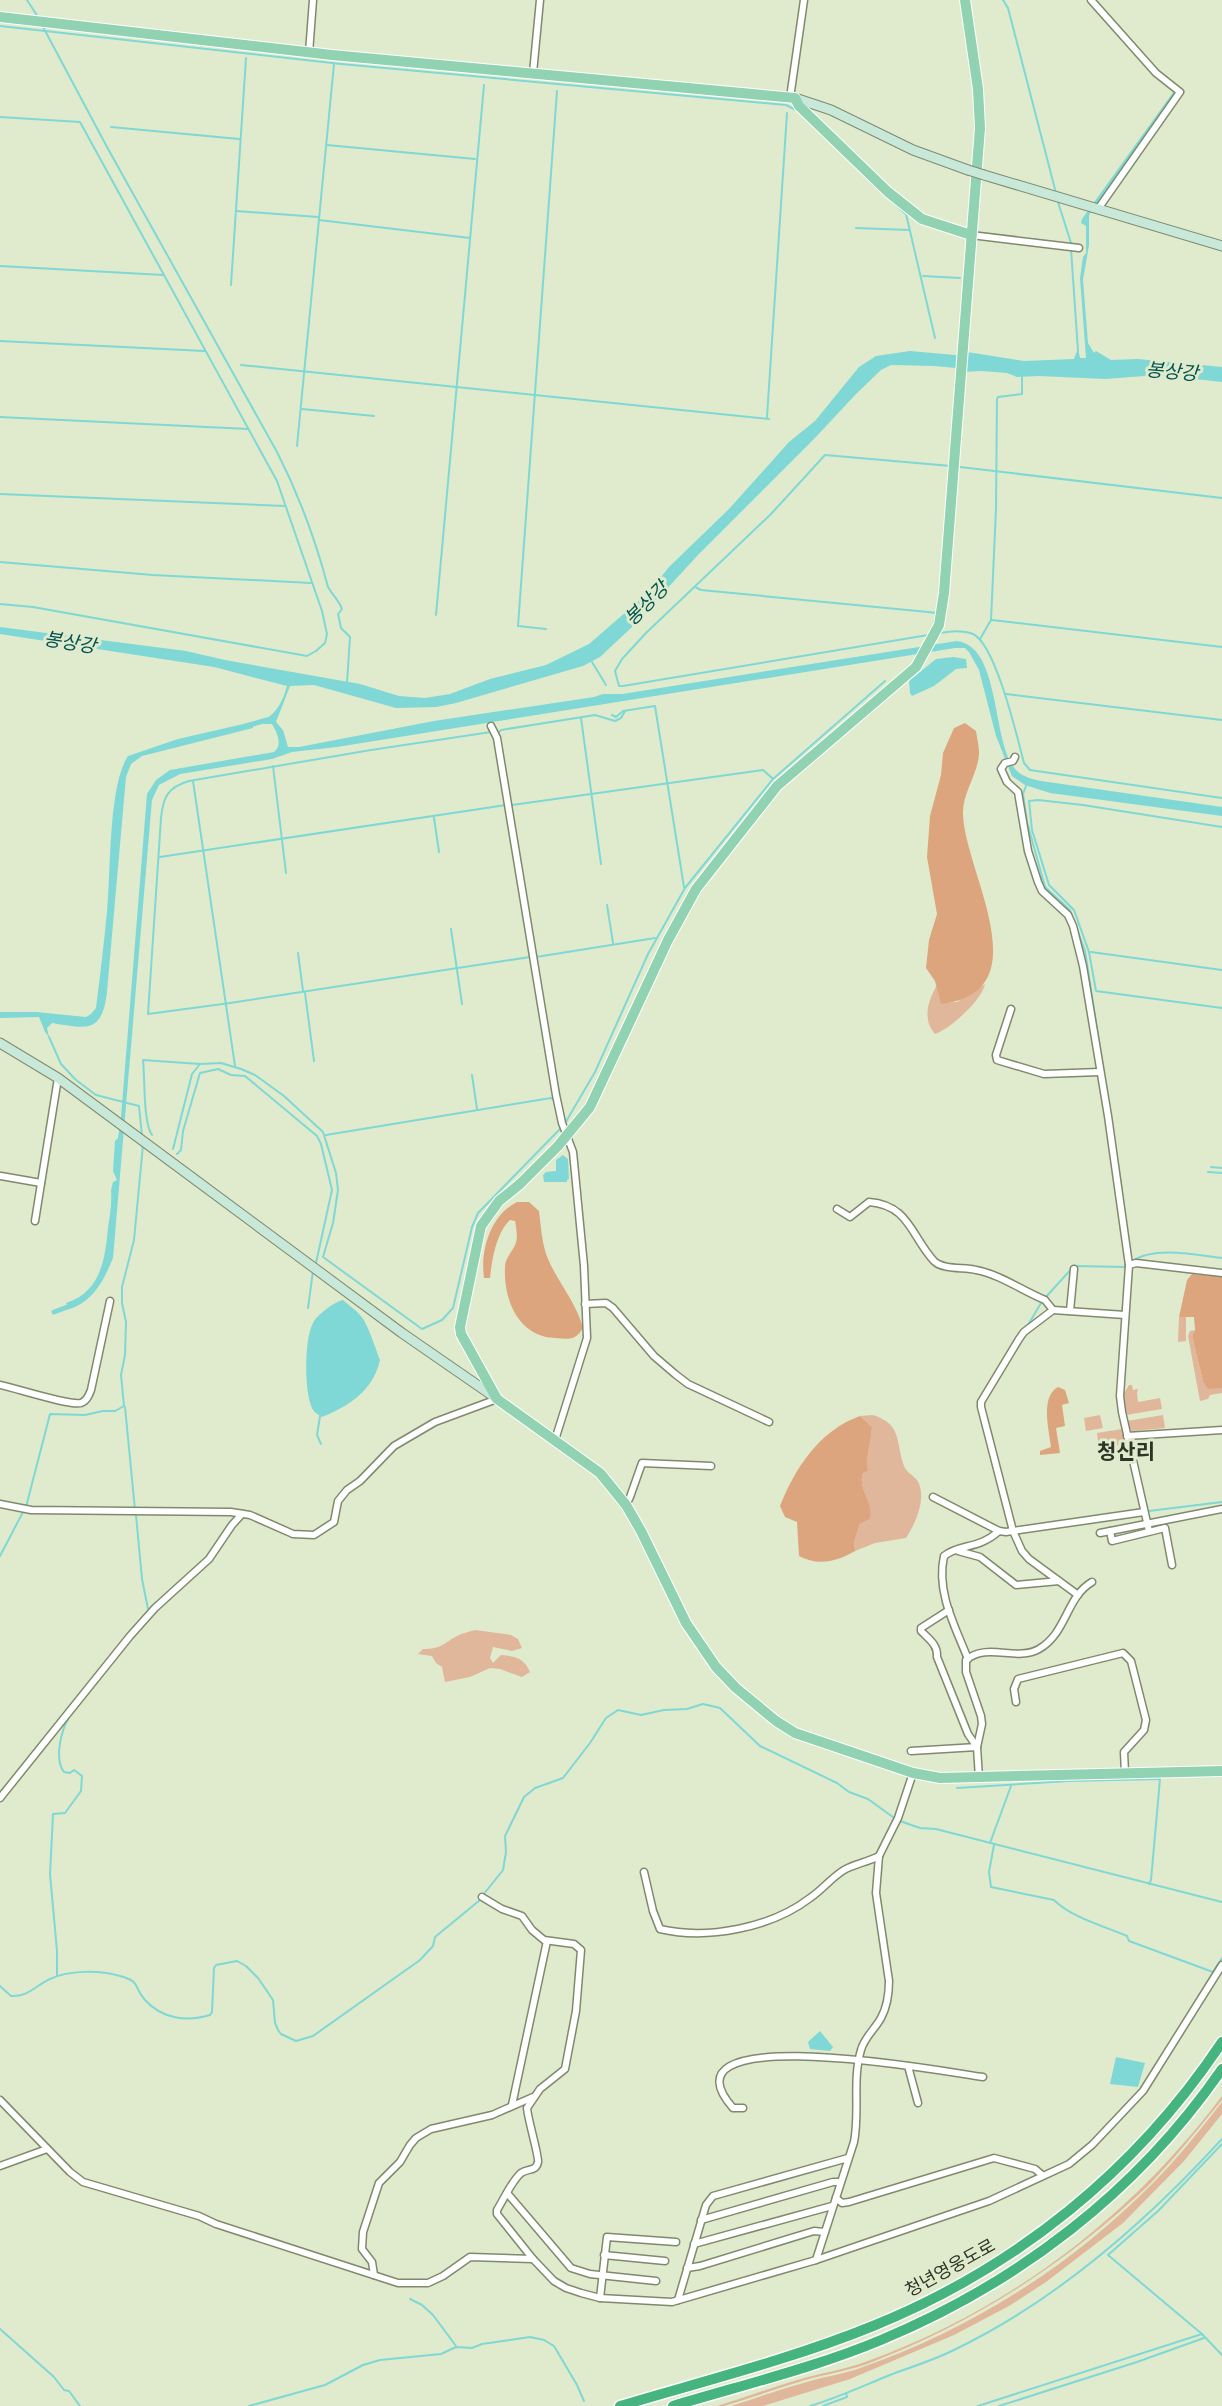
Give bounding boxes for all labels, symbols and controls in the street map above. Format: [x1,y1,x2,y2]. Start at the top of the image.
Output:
water label: 봉상강 [1145,354,1202,386]
water label: 봉상강 [617,572,676,631]
water label: 봉상강 [42,623,101,659]
district label: 청산리 [1097,1434,1155,1465]
street label: 청년영웅도로 [899,2231,999,2303]

